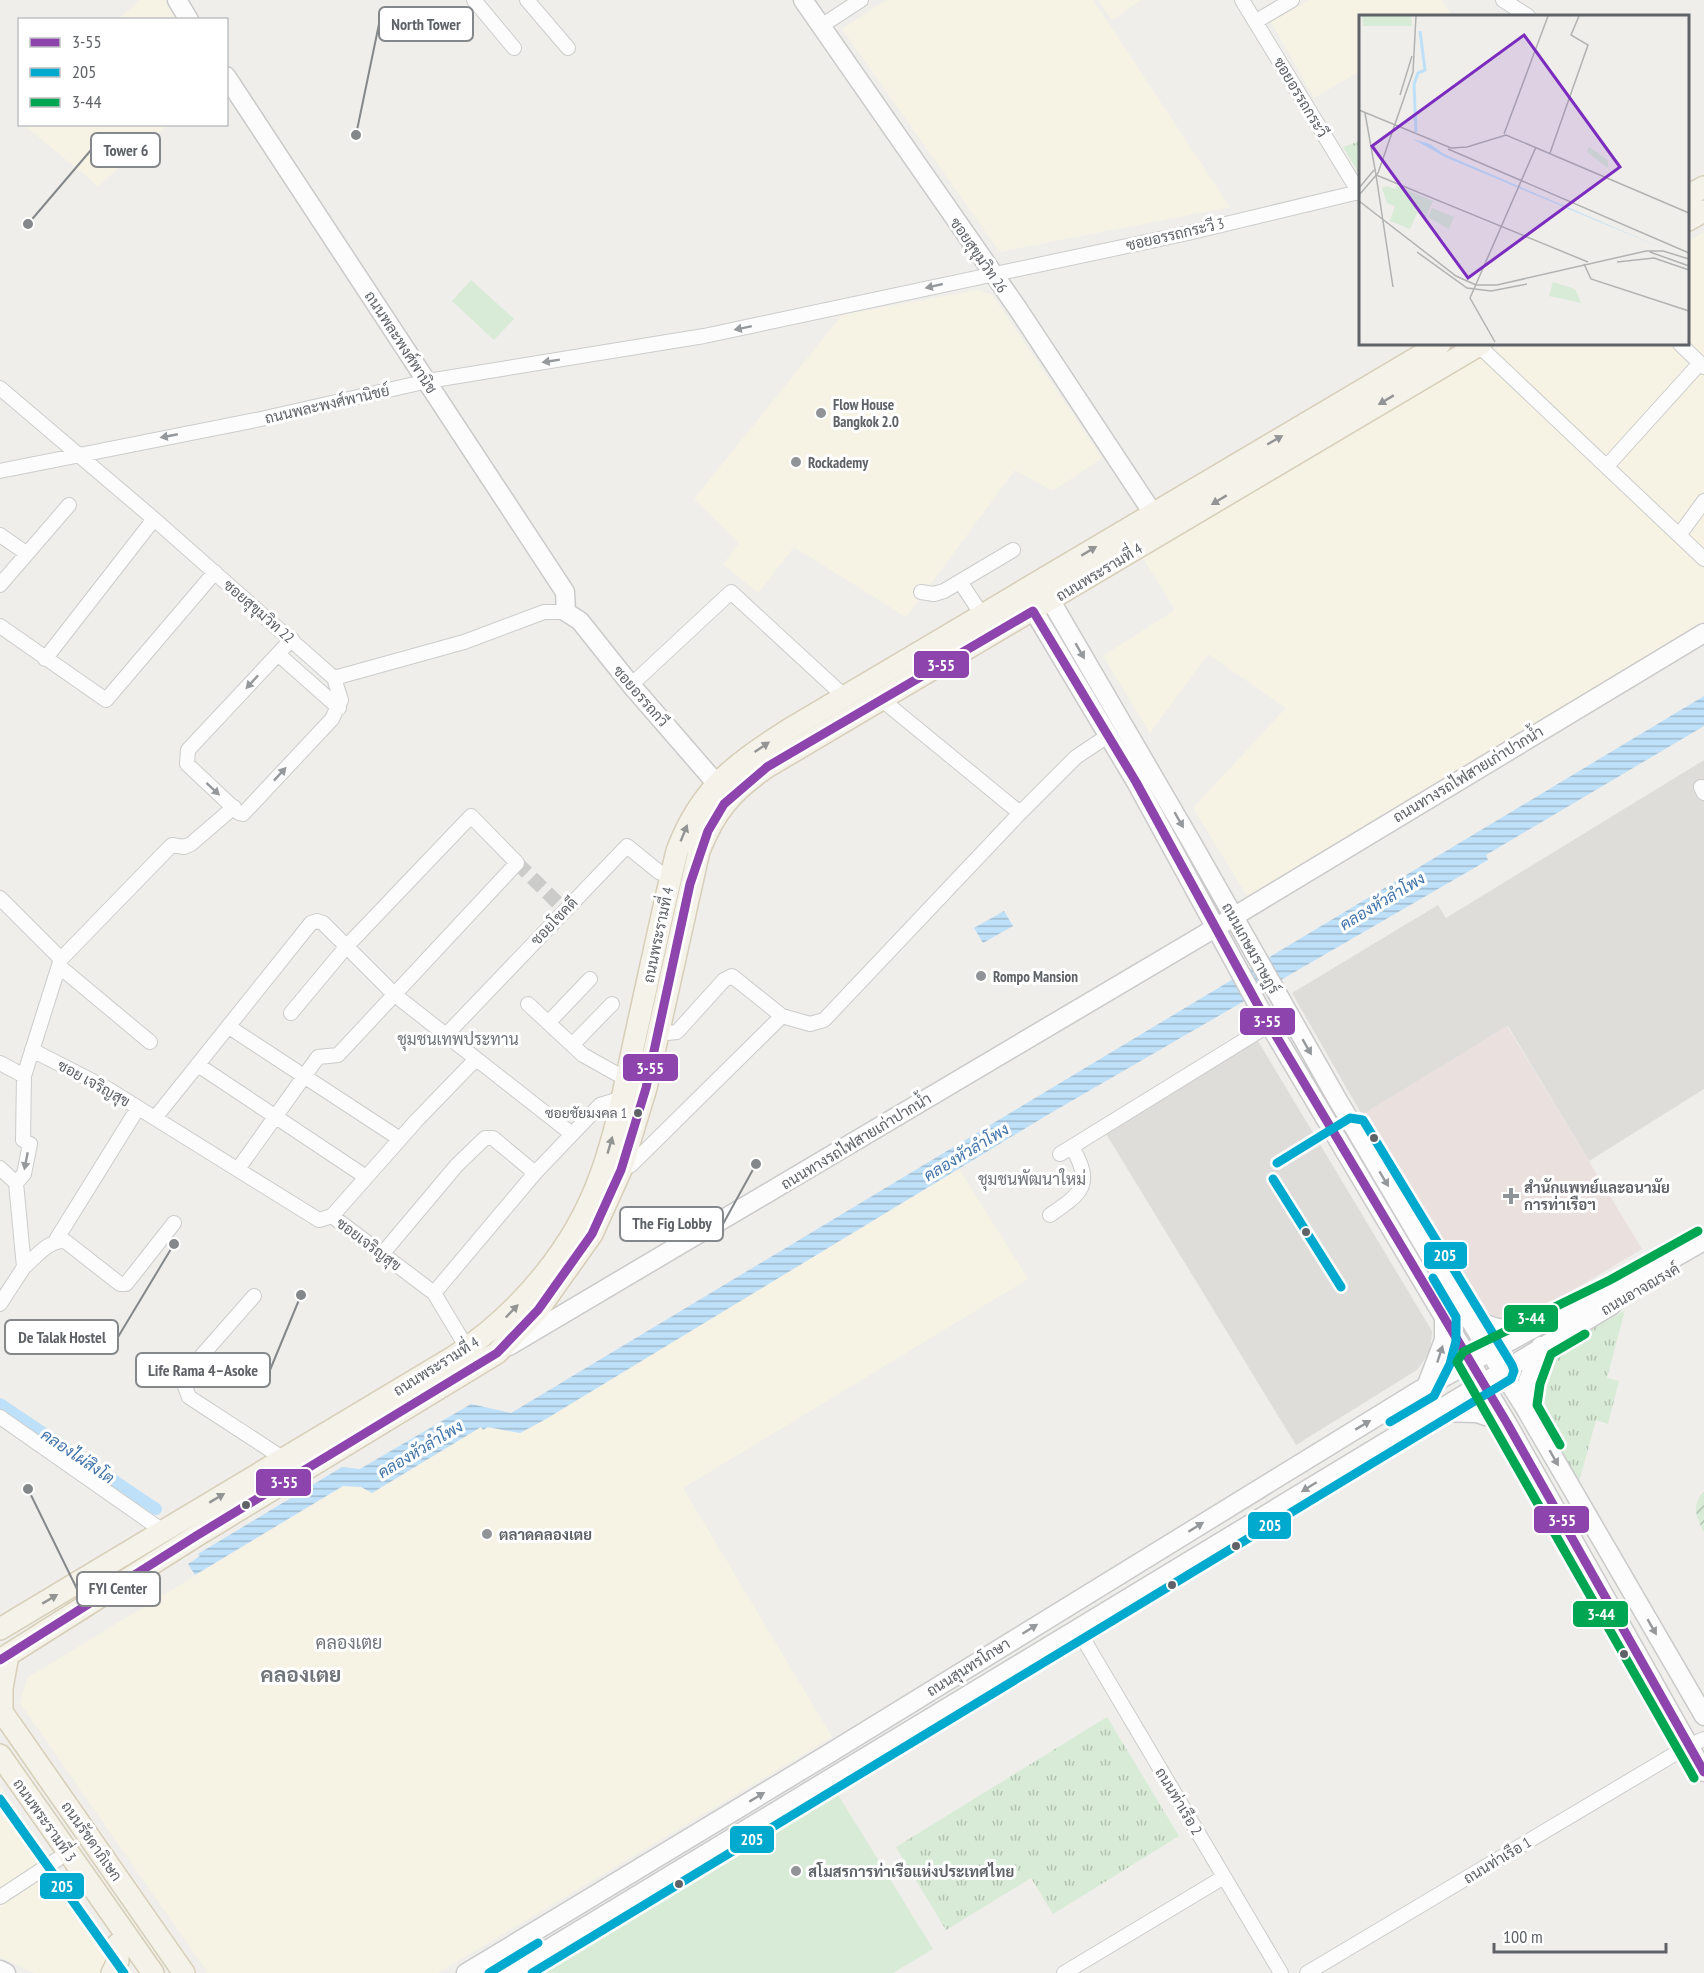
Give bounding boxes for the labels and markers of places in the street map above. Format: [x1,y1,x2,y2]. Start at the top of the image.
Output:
callout: North Tower [379,7,473,41]
callout: Tower 6 [91,133,160,167]
place label: Flow House Bangkok 2.0 [833,395,899,431]
marker: Flow House Bangkok 2.0 [814,406,828,420]
place label: Rockademy [808,453,869,472]
marker: Rockademy [789,455,803,469]
place label: Rompo Mansion [993,967,1078,986]
marker: Rompo Mansion [974,969,988,983]
place label: ซอยชัยมงคล 1 [545,1104,627,1122]
marker: ซอยชัยมงคล 1 [632,1107,644,1119]
unlabelled marker [1368,1132,1380,1144]
place label: สำนักแพทย์และอนามัย การท่าเรือฯ [1524,1178,1670,1214]
marker: สำนักแพทย์และอนามัย การท่าเรือฯ [1502,1187,1520,1205]
callout: The Fig Lobby [620,1207,723,1241]
unlabelled marker [1300,1226,1312,1238]
callout: De Talak Hostel [5,1320,118,1354]
callout: Life Rama 4–Asoke [136,1353,270,1387]
unlabelled marker [240,1499,252,1511]
place label: ตลาดคลองเตย [499,1525,592,1544]
marker: ตลาดคลองเตย [480,1527,494,1541]
unlabelled marker [1230,1540,1242,1552]
callout: FYI Center [77,1572,160,1606]
unlabelled marker [1166,1579,1178,1591]
unlabelled marker [1618,1648,1630,1660]
place label: สโมสรการท่าเรือแห่งประเทศไทย [808,1861,1014,1881]
marker: สโมสรการท่าเรือแห่งประเทศไทย [789,1864,803,1878]
unlabelled marker [673,1878,685,1890]

